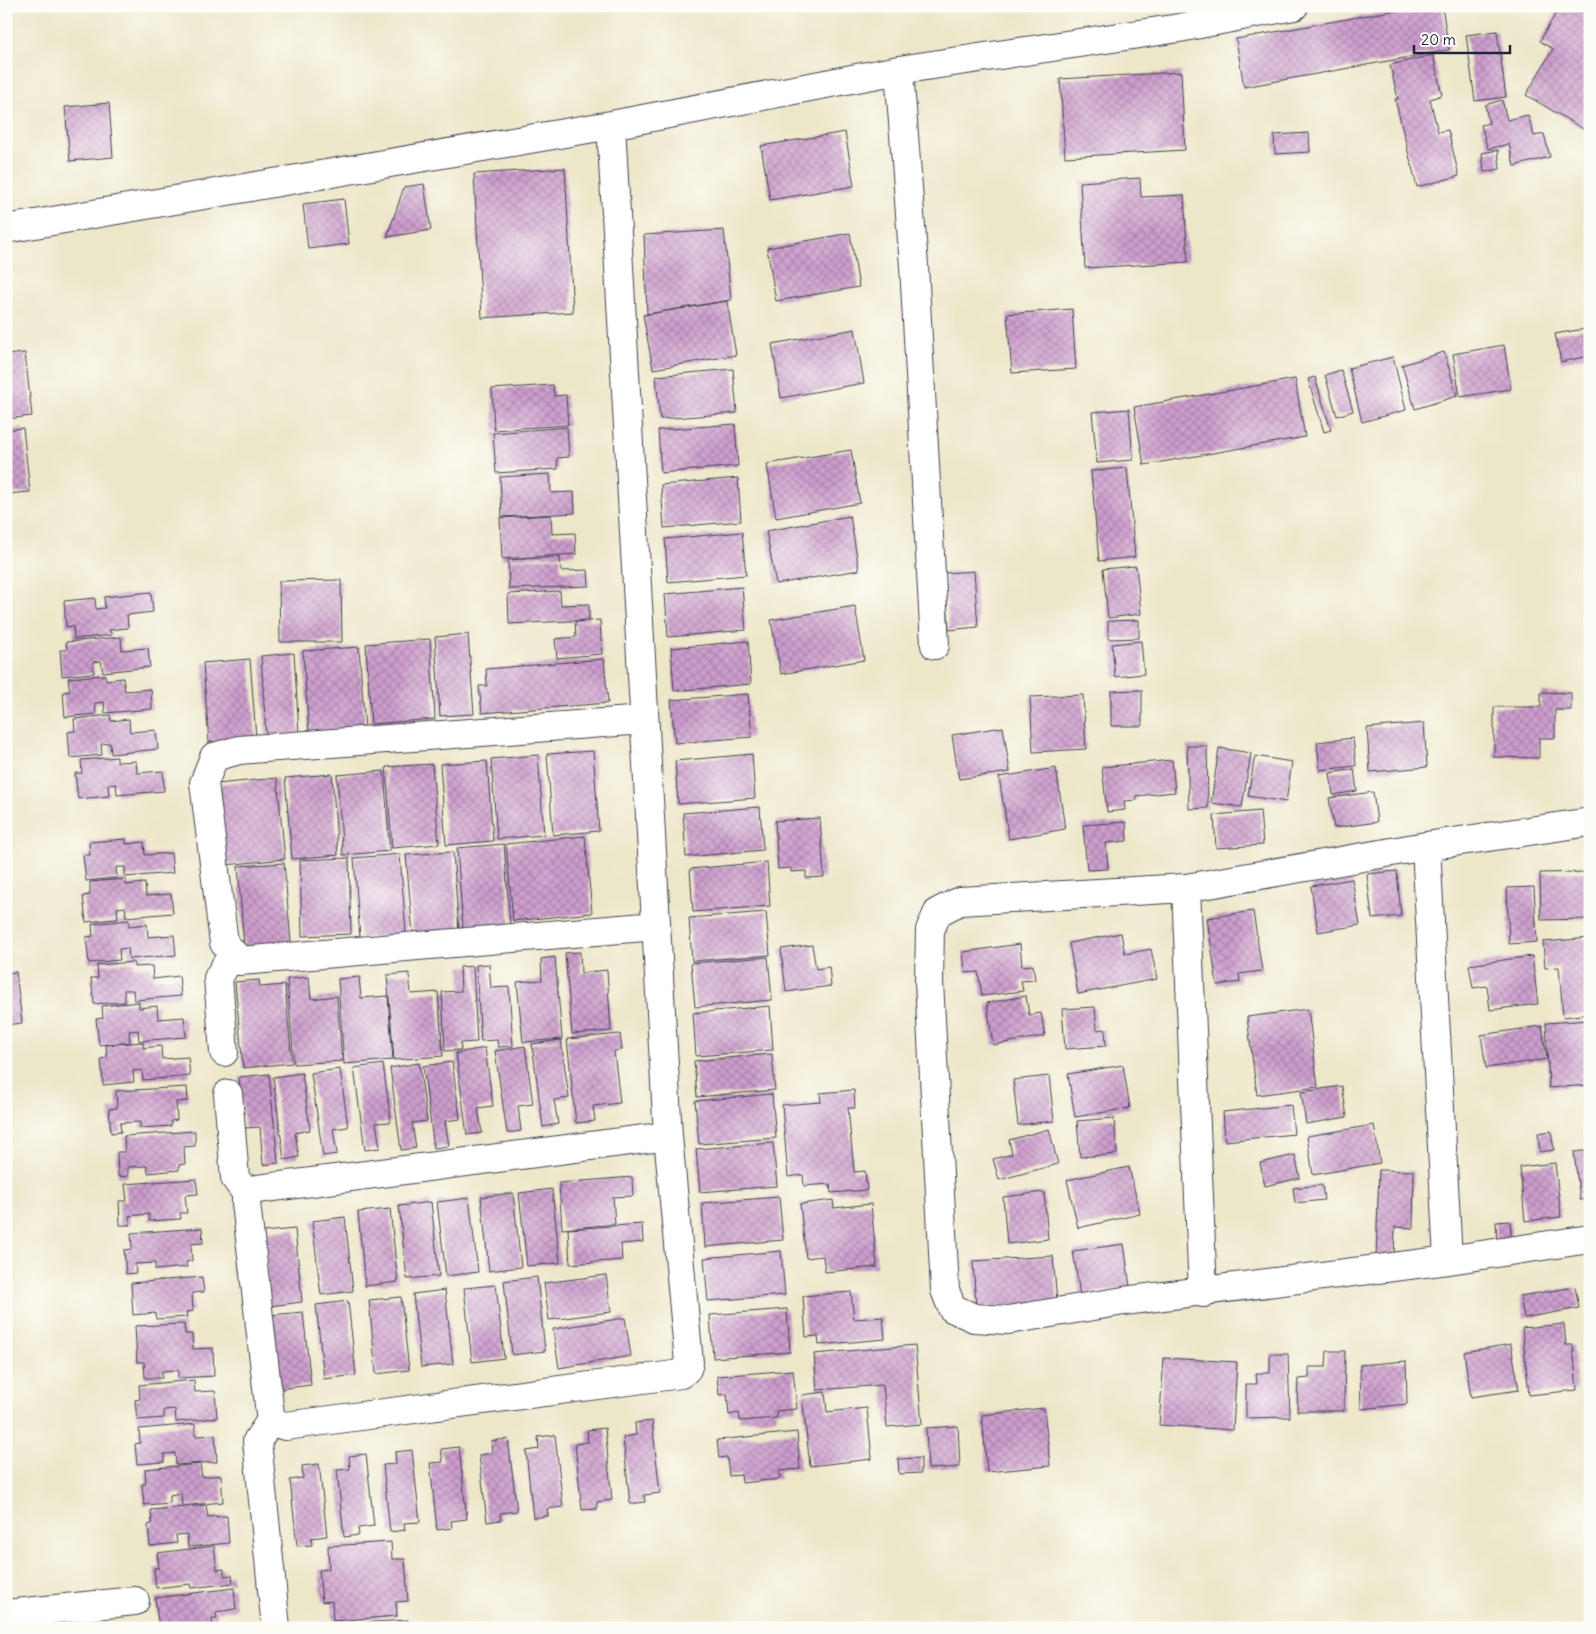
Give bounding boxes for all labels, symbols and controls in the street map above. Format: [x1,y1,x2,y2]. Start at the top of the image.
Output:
scale bar [1414,22,1510,54]
text: 20 m [1421,30,1456,49]

